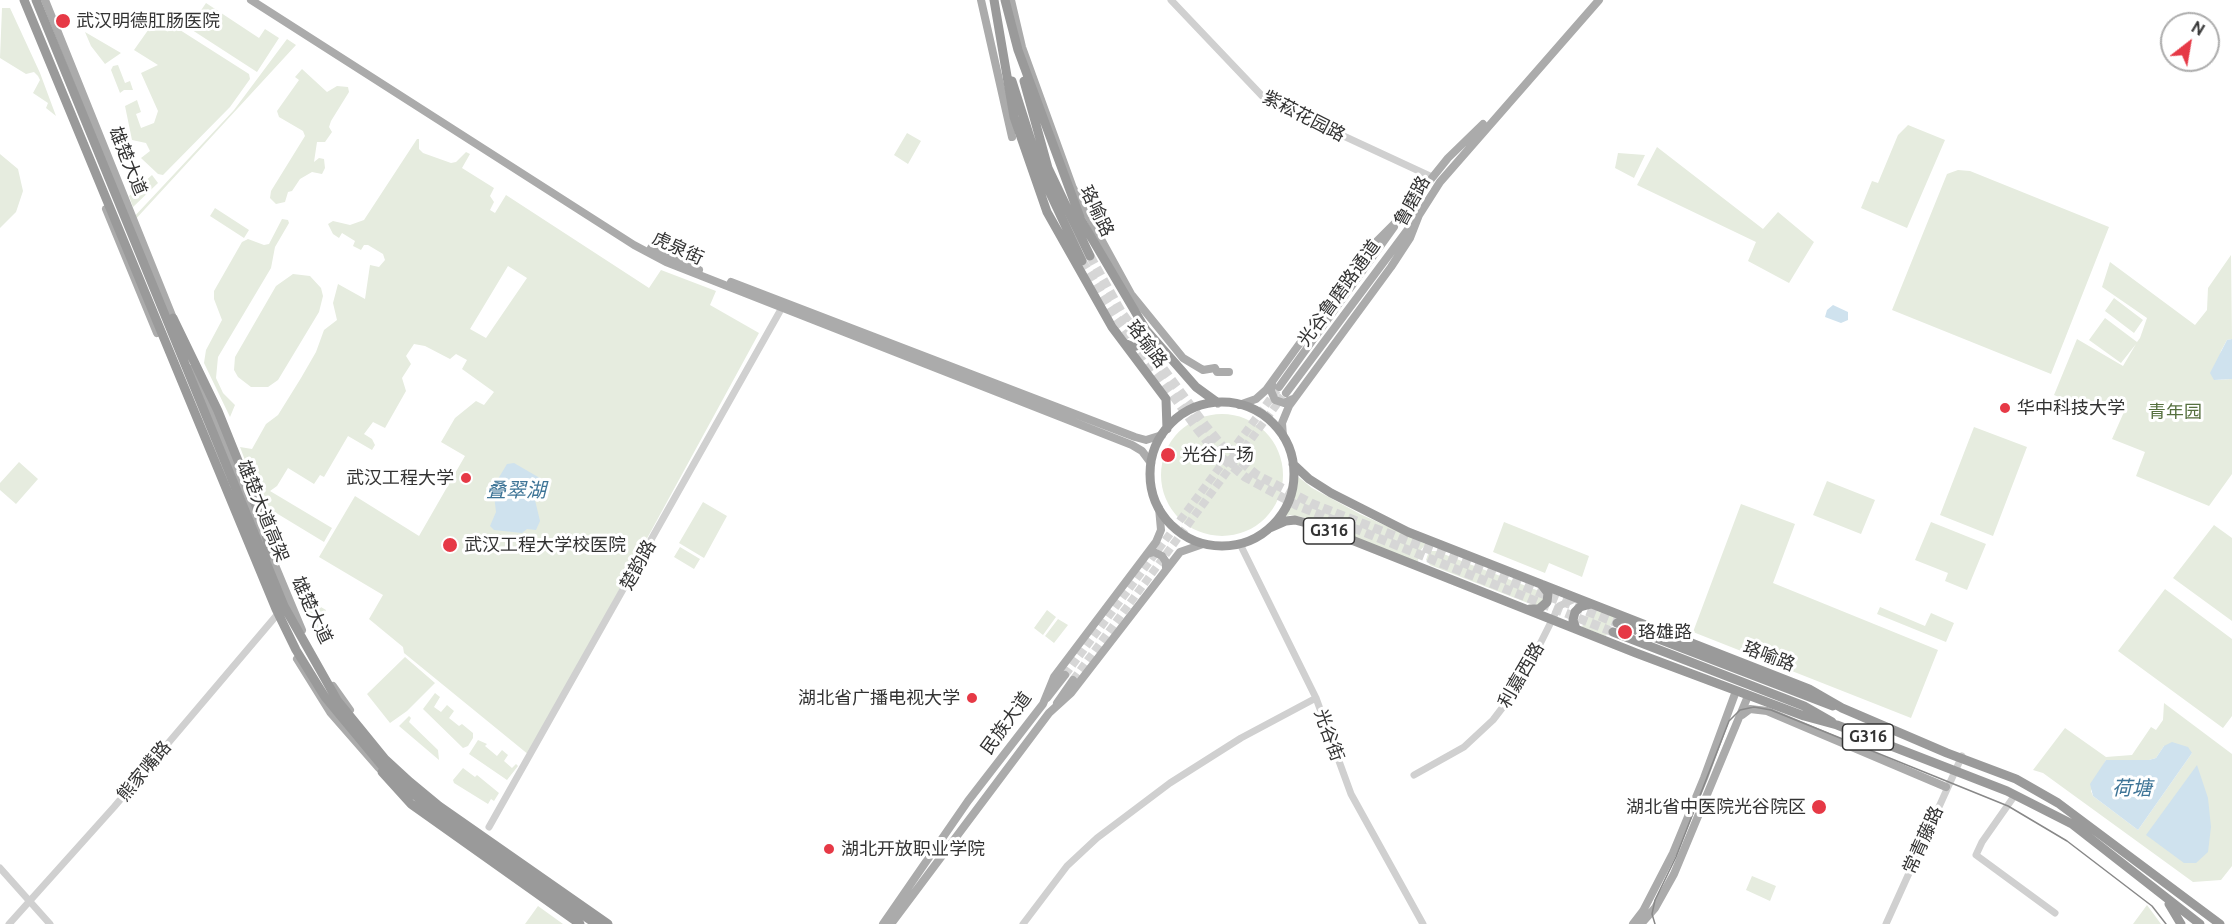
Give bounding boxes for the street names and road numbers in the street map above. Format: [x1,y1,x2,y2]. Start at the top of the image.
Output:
street label: 紫菘花园路 [1259,86,1349,146]
street label: 雄楚大道 [105,124,151,198]
street label: 鲁磨路 [1389,172,1435,230]
street label: 珞喻路 [1075,182,1119,240]
street label: 虎泉街 [649,227,707,269]
street label: 光谷鲁磨路通道 [1293,236,1385,350]
street label: 珞瑜路 [1122,316,1172,372]
street label: 雄楚大道高架 [233,457,293,565]
road number: G316 [1304,518,1354,544]
street label: 楚韵路 [615,536,661,594]
street label: 雄楚大道 [287,573,337,647]
street label: 珞喻路 [1740,636,1798,676]
street label: 利嘉西路 [1494,638,1548,712]
street label: 民族大道 [976,688,1036,758]
street label: 光谷街 [1310,706,1348,764]
road number: G316 [1842,724,1894,750]
street label: 熊家嘴路 [113,736,175,806]
street label: 常青藤路 [1898,803,1948,877]

